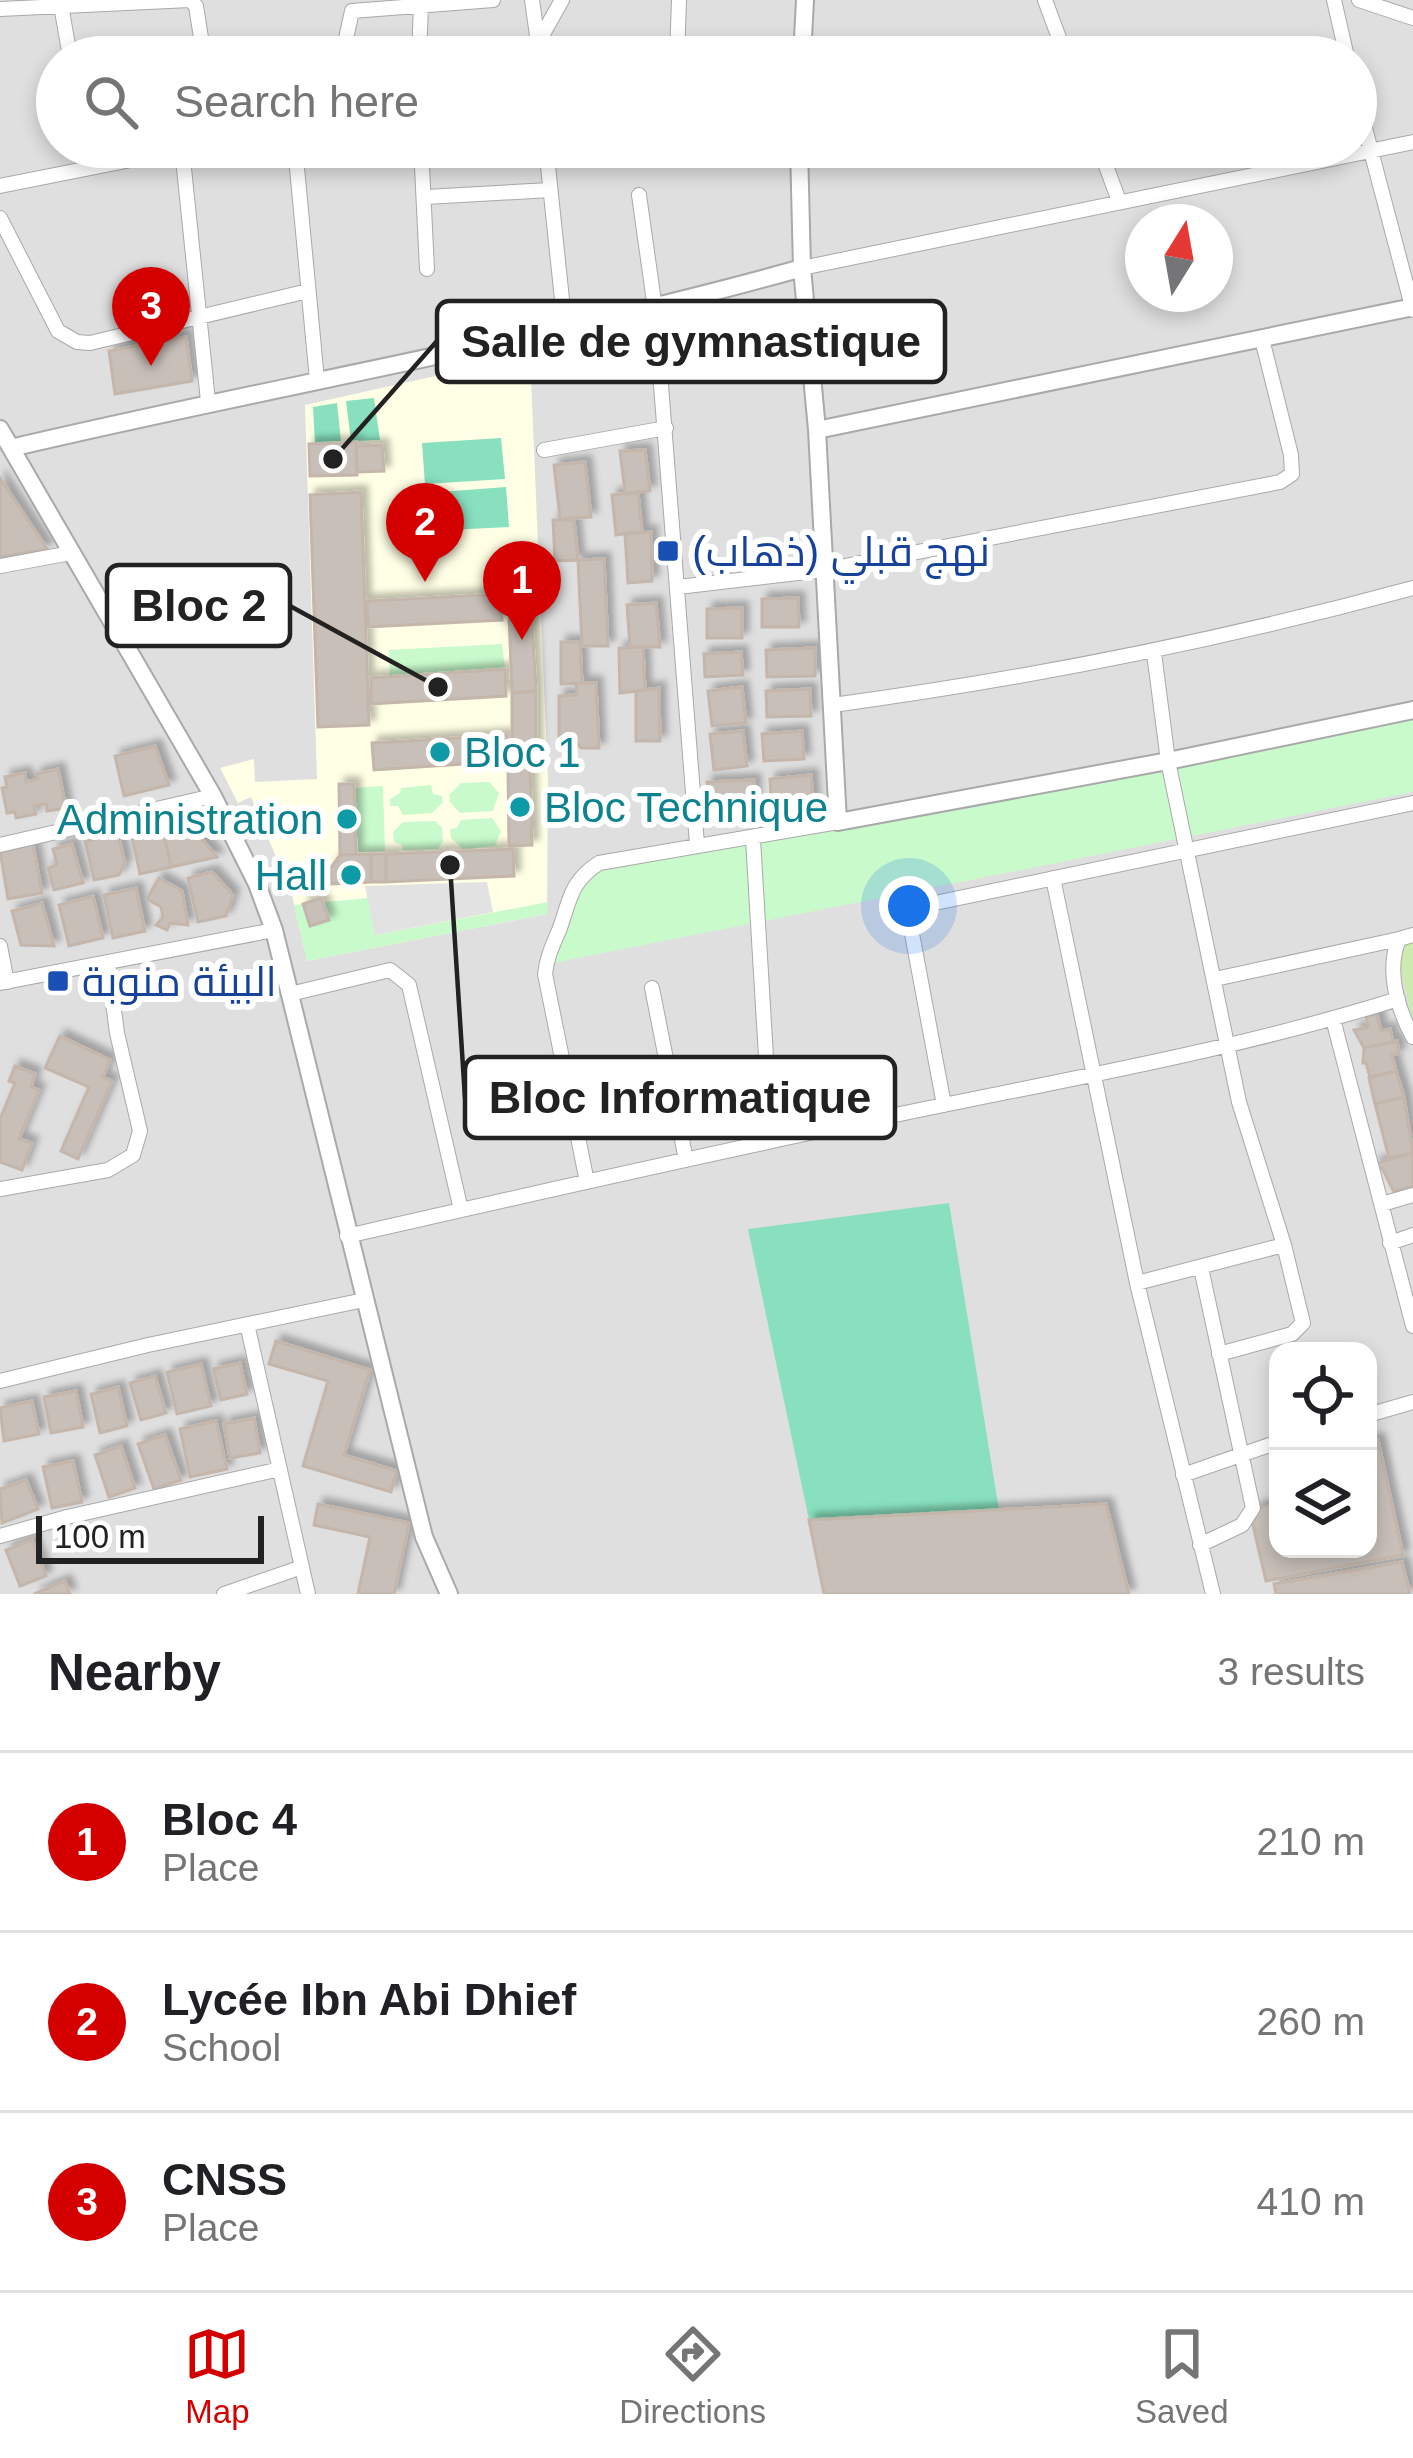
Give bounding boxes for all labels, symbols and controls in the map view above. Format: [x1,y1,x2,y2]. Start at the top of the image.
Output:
search box [36,36,1377,168]
icon: search [78,69,144,135]
text: Search here [174,76,419,127]
north arrow [1125,204,1233,312]
pin: 3 [112,267,190,366]
callout: Salle de gymnastique [437,301,945,382]
text: Salle de gymnastique [461,316,921,367]
pin: 2 [386,483,464,582]
place label: نهج قبلي (ذهاب) [692,528,990,584]
marker: نهج قبلي (ذهاب) [655,538,681,564]
pin: 1 [483,541,561,640]
callout: Bloc 2 [107,565,290,646]
text: Bloc 2 [131,580,267,631]
place label: Bloc 1 [464,729,581,776]
marker: Bloc 1 [427,739,453,765]
place label: Bloc Technique [544,784,828,831]
marker: Bloc Technique [507,794,533,820]
place label: Administration [57,796,323,843]
marker: Administration [334,806,360,832]
place label: Hall [255,852,327,899]
marker: Hall [338,862,364,888]
your location [879,876,939,936]
place label: البيئة منوبة [82,958,277,1005]
marker: البيئة منوبة [45,968,71,994]
callout: Bloc Informatique [465,1057,895,1138]
text: Bloc Informatique [489,1072,871,1123]
map controls [1269,1342,1377,1558]
button: locate [1269,1342,1377,1450]
button: layers [1269,1450,1377,1558]
scale bar [36,1510,264,1563]
text: 100 m [54,1518,146,1555]
text: Nearby [48,1644,221,1701]
text: 3 results [1218,1650,1365,1693]
text: Bloc 4 [162,1794,297,1845]
text: 1 [76,1820,98,1863]
text: 210 m [1257,1820,1365,1863]
text: Place [162,1846,260,1889]
text: Lycée Ibn Abi Dhief [162,1974,576,2025]
text: 2 [76,2000,98,2043]
text: 260 m [1257,2000,1365,2043]
text: School [162,2026,281,2069]
text: CNSS [162,2154,287,2205]
text: 3 [76,2180,98,2223]
text: 410 m [1257,2180,1365,2223]
text: Place [162,2206,260,2249]
tab: Map [184,2321,250,2431]
tab: Directions [619,2321,766,2431]
tab: Saved [1135,2321,1229,2431]

